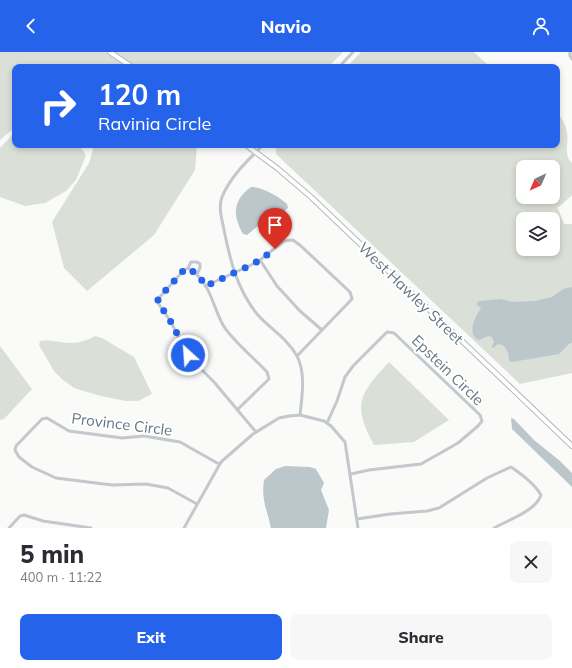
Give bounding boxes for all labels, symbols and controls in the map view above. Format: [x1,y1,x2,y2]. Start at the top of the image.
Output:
icon: back [20,15,42,37]
text: Navio [261,15,311,38]
icon: person [530,15,552,37]
text: 120 m [98,77,181,112]
icon: right [32,80,84,132]
text: Ravinia Circle [98,112,211,135]
north arrow [516,160,560,204]
map controls [516,160,560,256]
pin [258,208,292,249]
button: layers [516,212,560,256]
icon: arrive [264,214,286,236]
street label: West Hawley Street [354,238,468,348]
street label: Epstein Circle [408,331,488,409]
position arrow [167,334,209,376]
street label: Province Circle [71,408,173,440]
text: 5 min [20,539,84,569]
button: close [510,541,552,583]
text: 400 m · 11:22 [20,569,102,585]
button: Exit [20,614,282,660]
button: Share [290,614,552,660]

